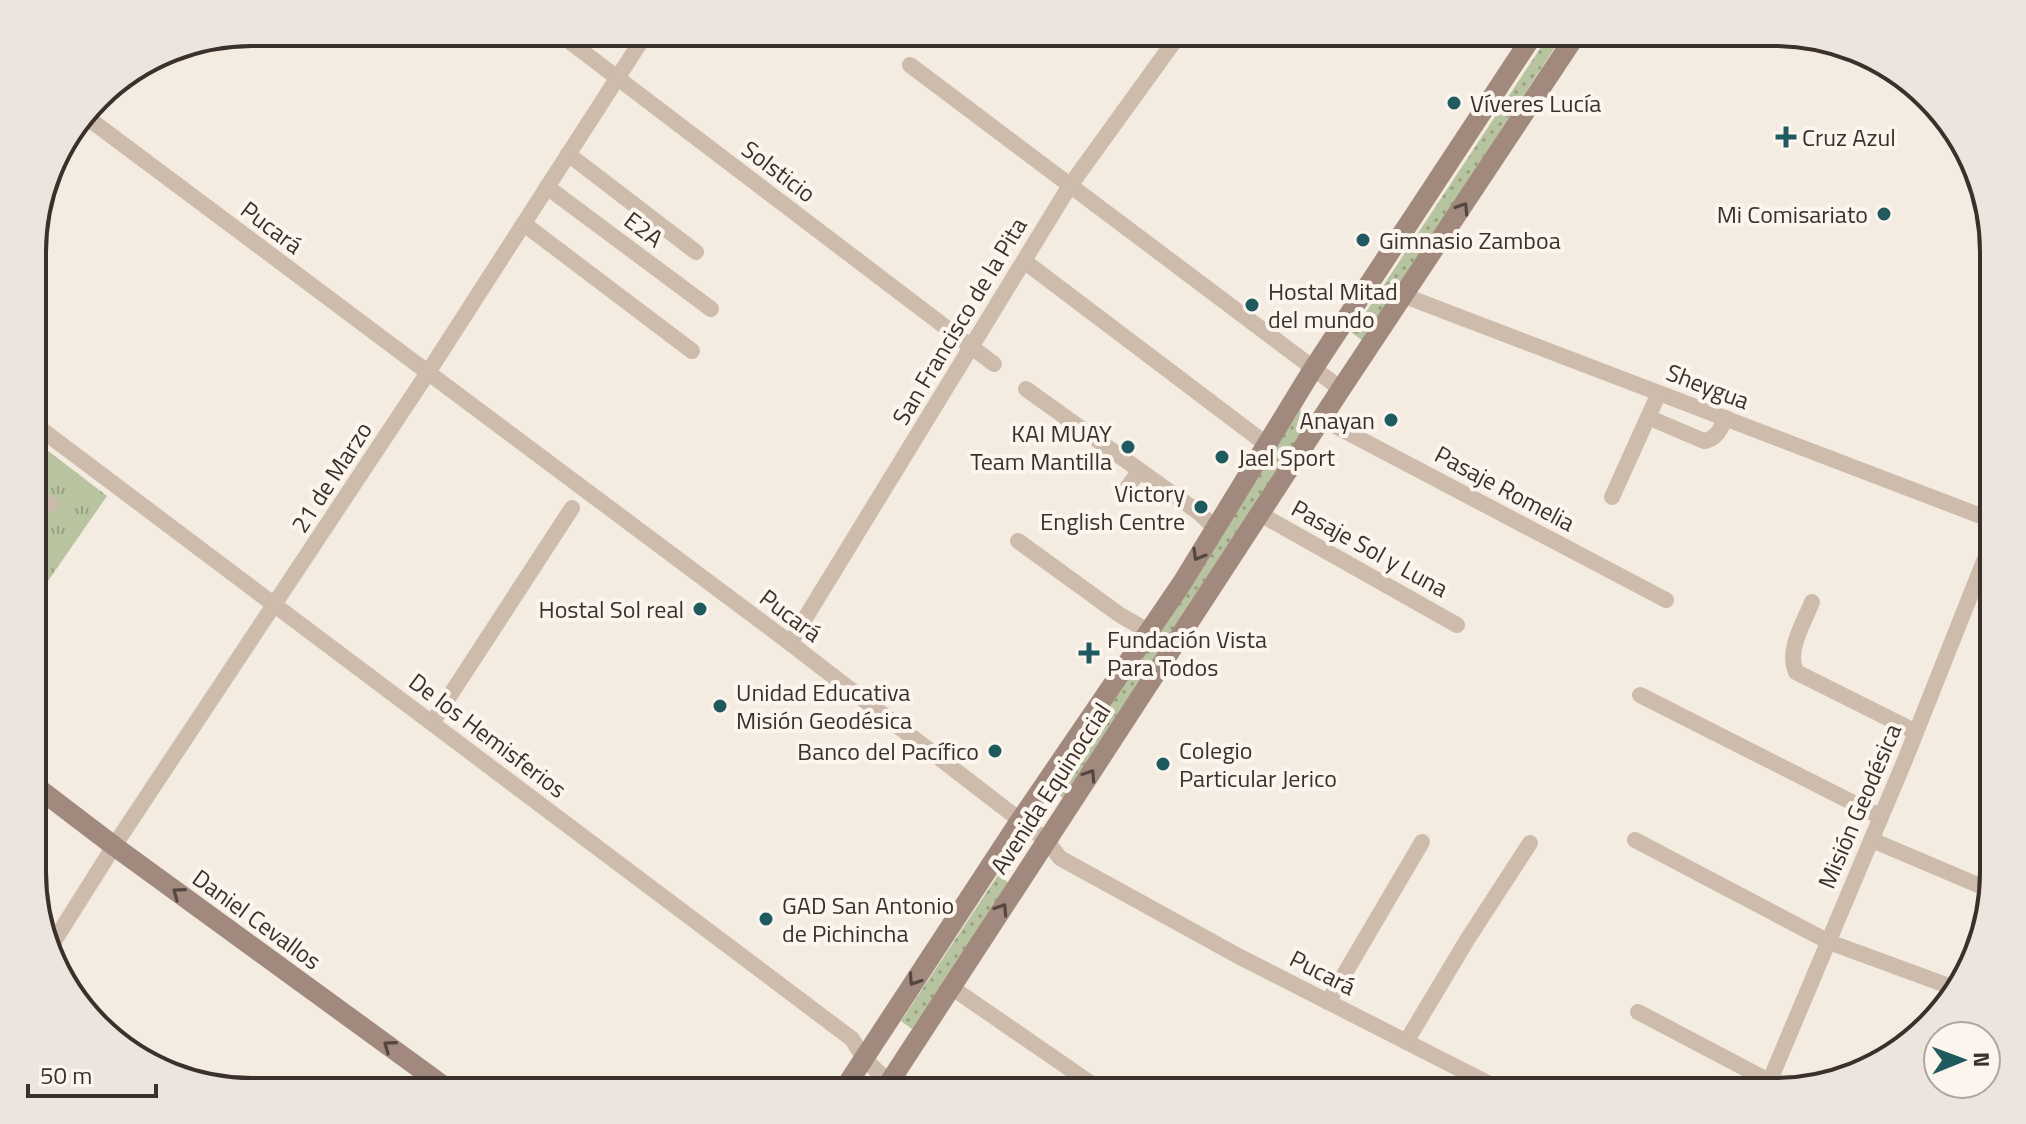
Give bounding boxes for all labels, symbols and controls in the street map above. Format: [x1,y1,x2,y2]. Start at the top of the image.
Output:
place label: Víveres Lucía [1470,85,1601,121]
marker: Víveres Lucía [1445,94,1463,112]
place label: Cruz Azul [1802,119,1896,155]
marker: Cruz Azul [1777,128,1795,146]
street label: Solsticio [734,131,824,211]
street label: Pucará [233,192,311,262]
place label: Mi Comisariato [1717,196,1868,232]
street label: E2A [617,202,671,256]
one-way arrow [1453,202,1468,217]
marker: Mi Comisariato [1875,205,1893,223]
street label: San Francisco de la Pita [883,210,1035,432]
place label: Gimnasio Zamboa [1379,222,1561,258]
marker: Gimnasio Zamboa [1354,231,1372,249]
place label: Hostal Mitad del mundo [1268,273,1398,337]
marker: Hostal Mitad del mundo [1243,296,1261,314]
street label: Sheygua [1661,354,1755,418]
place label: Anayan [1300,402,1375,438]
marker: Anayan [1382,411,1400,429]
street label: 21 de Marzo [282,414,380,540]
place label: KAI MUAY Team Mantilla [970,415,1112,479]
street label: Pasaje Romelia [1428,436,1582,540]
marker: KAI MUAY Team Mantilla [1119,438,1137,456]
place label: Jael Sport [1238,439,1336,475]
marker: Jael Sport [1213,448,1231,466]
place label: Victory English Centre [1040,475,1185,539]
street label: Pasaje Sol y Luna [1285,490,1455,606]
marker: Victory English Centre [1192,498,1210,516]
one-way arrow [1192,546,1208,561]
street label: Pucará [752,580,830,650]
place label: Hostal Sol real [539,591,684,627]
marker: Hostal Sol real [691,600,709,618]
place label: Fundación Vista Para Todos [1107,621,1267,685]
marker: Fundación Vista Para Todos [1078,642,1100,664]
street label: De los Hemisferios [402,664,574,806]
place label: Unidad Educativa Misión Geodésica [736,674,912,738]
street label: Avenida Equinoccial [981,695,1119,881]
marker: Unidad Educativa Misión Geodésica [711,697,729,715]
street label: Misión Geodésica [1808,718,1910,894]
place label: Colegio Particular Jerico [1179,732,1337,796]
place label: Banco del Pacífico [797,733,979,769]
marker: Banco del Pacífico [986,742,1004,760]
marker: Colegio Particular Jerico [1154,755,1172,773]
one-way arrow [1080,770,1095,784]
street label: Daniel Cevallos [185,860,329,978]
place label: GAD San Antonio de Pichincha [782,887,954,951]
one-way arrow [173,889,187,903]
one-way arrow [992,903,1007,918]
marker: GAD San Antonio de Pichincha [757,910,775,928]
street label: Pucará [1284,940,1362,1004]
one-way arrow [909,972,924,986]
north arrow [1922,1020,2002,1100]
one-way arrow [383,1041,397,1056]
scale bar [28,1048,156,1098]
text: N [1965,1052,1999,1068]
text: 50 m [40,1057,92,1093]

